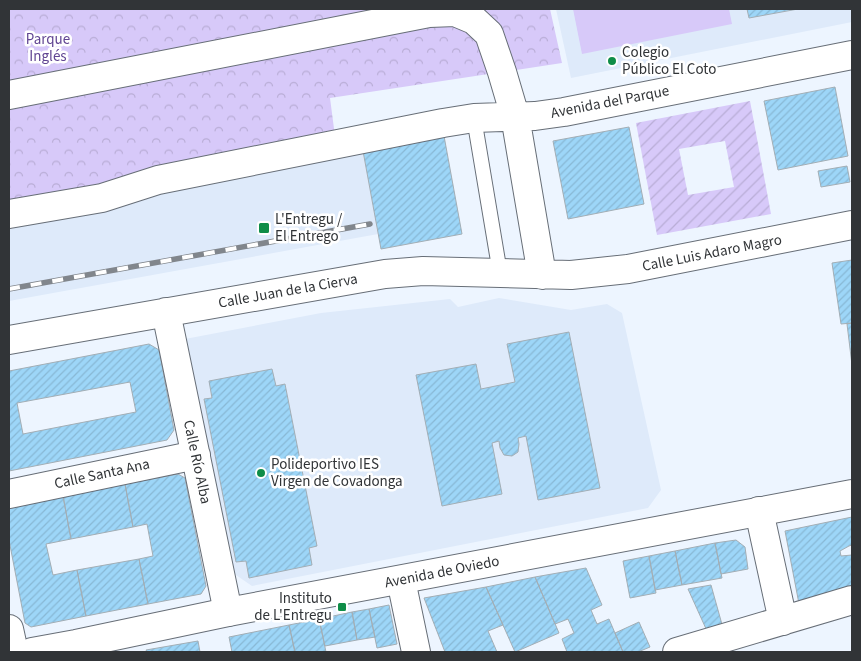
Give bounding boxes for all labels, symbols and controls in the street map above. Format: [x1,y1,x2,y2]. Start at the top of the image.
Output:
park label: Parque Inglés [26,29,70,67]
place label: Colegio Público El Coto [622,42,716,80]
marker: Colegio Público El Coto [606,55,618,67]
street label: Avenida del Parque [549,80,671,124]
place label: L'Entregu / El Entrego [275,209,343,247]
marker: L'Entregu / El Entrego [257,221,271,235]
street label: Calle Luis Adaro Magro [640,229,784,277]
street label: Calle Juan de la Cierva [217,268,359,314]
street label: Calle Río Alba [178,418,216,506]
street label: Calle Santa Ana [52,454,152,494]
place label: Polideportivo IES Virgen de Covadonga [271,454,403,492]
marker: Polideportivo IES Virgen de Covadonga [255,467,267,479]
street label: Avenida de Oviedo [383,551,501,593]
place label: Instituto de L'Entregu [254,588,332,626]
marker: Instituto de L'Entregu [336,601,348,613]

